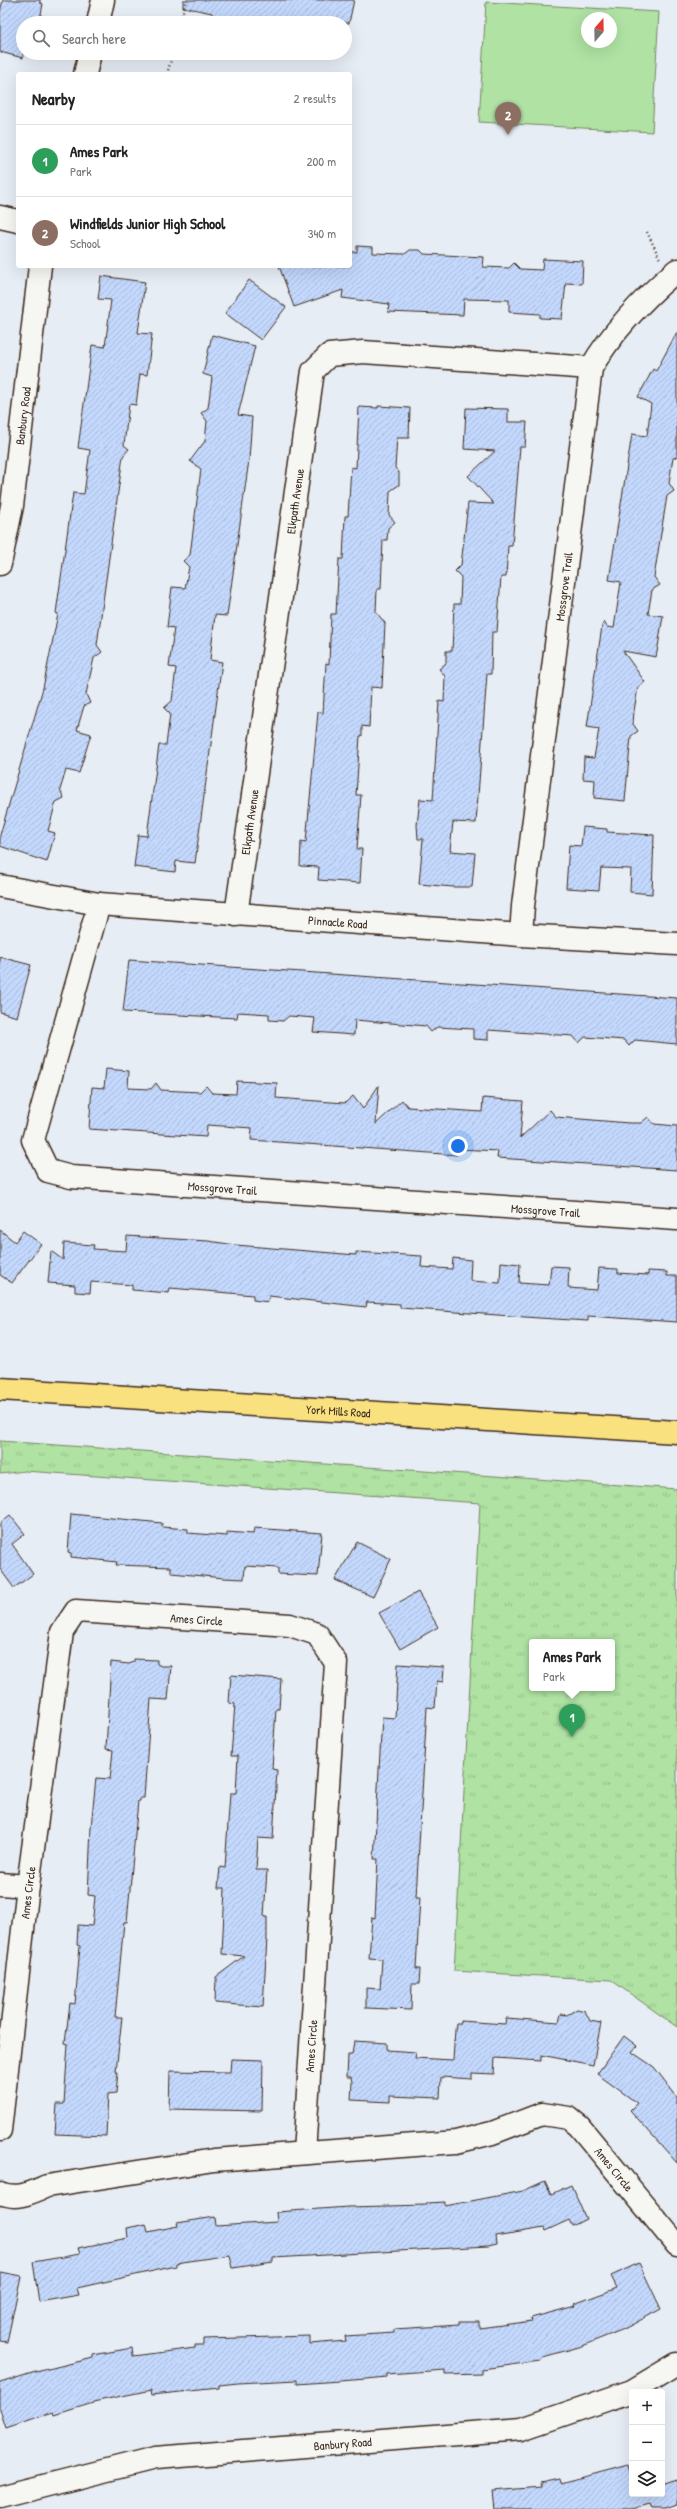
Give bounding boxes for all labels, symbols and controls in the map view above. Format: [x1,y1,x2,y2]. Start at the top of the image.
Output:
north arrow [581,12,617,48]
search box [16,16,352,60]
icon: search [30,27,52,49]
text: Search here [62,28,126,49]
text: Nearby [32,87,75,110]
text: 2 results [294,89,336,107]
pin: 2 [495,102,521,135]
text: Ames Park [70,141,128,162]
text: 1 [43,152,47,170]
text: 200 m [306,152,336,170]
text: Park [70,162,92,180]
text: Windfields Junior High School [70,213,225,234]
text: 2 [42,224,48,242]
text: 340 m [308,224,336,242]
text: School [70,234,100,252]
street label: Banbury Road [11,386,34,446]
street label: Elkpath Avenue [282,467,308,535]
street label: Mossgrove Trail [551,550,576,622]
street label: Elkpath Avenue [236,788,262,856]
street label: Pinnacle Road [308,911,368,932]
your location [448,1136,468,1156]
street label: Mossgrove Trail [187,1177,258,1198]
street label: Mossgrove Trail [510,1199,582,1221]
street label: York Mills Road [306,1400,371,1421]
street label: Ames Circle [170,1609,224,1629]
popup [529,1639,615,1691]
text: Ames Park [543,1646,601,1667]
text: Park [543,1667,565,1685]
pin: 1 [559,1704,585,1737]
street label: Ames Circle [16,1865,39,1920]
street label: Ames Circle [301,2019,321,2073]
street label: Ames Circle [591,2143,638,2195]
map controls [629,2389,665,2497]
button: + [629,2389,665,2425]
button: − [629,2425,665,2461]
street label: Banbury Road [313,2432,373,2454]
button: layers [629,2461,665,2497]

